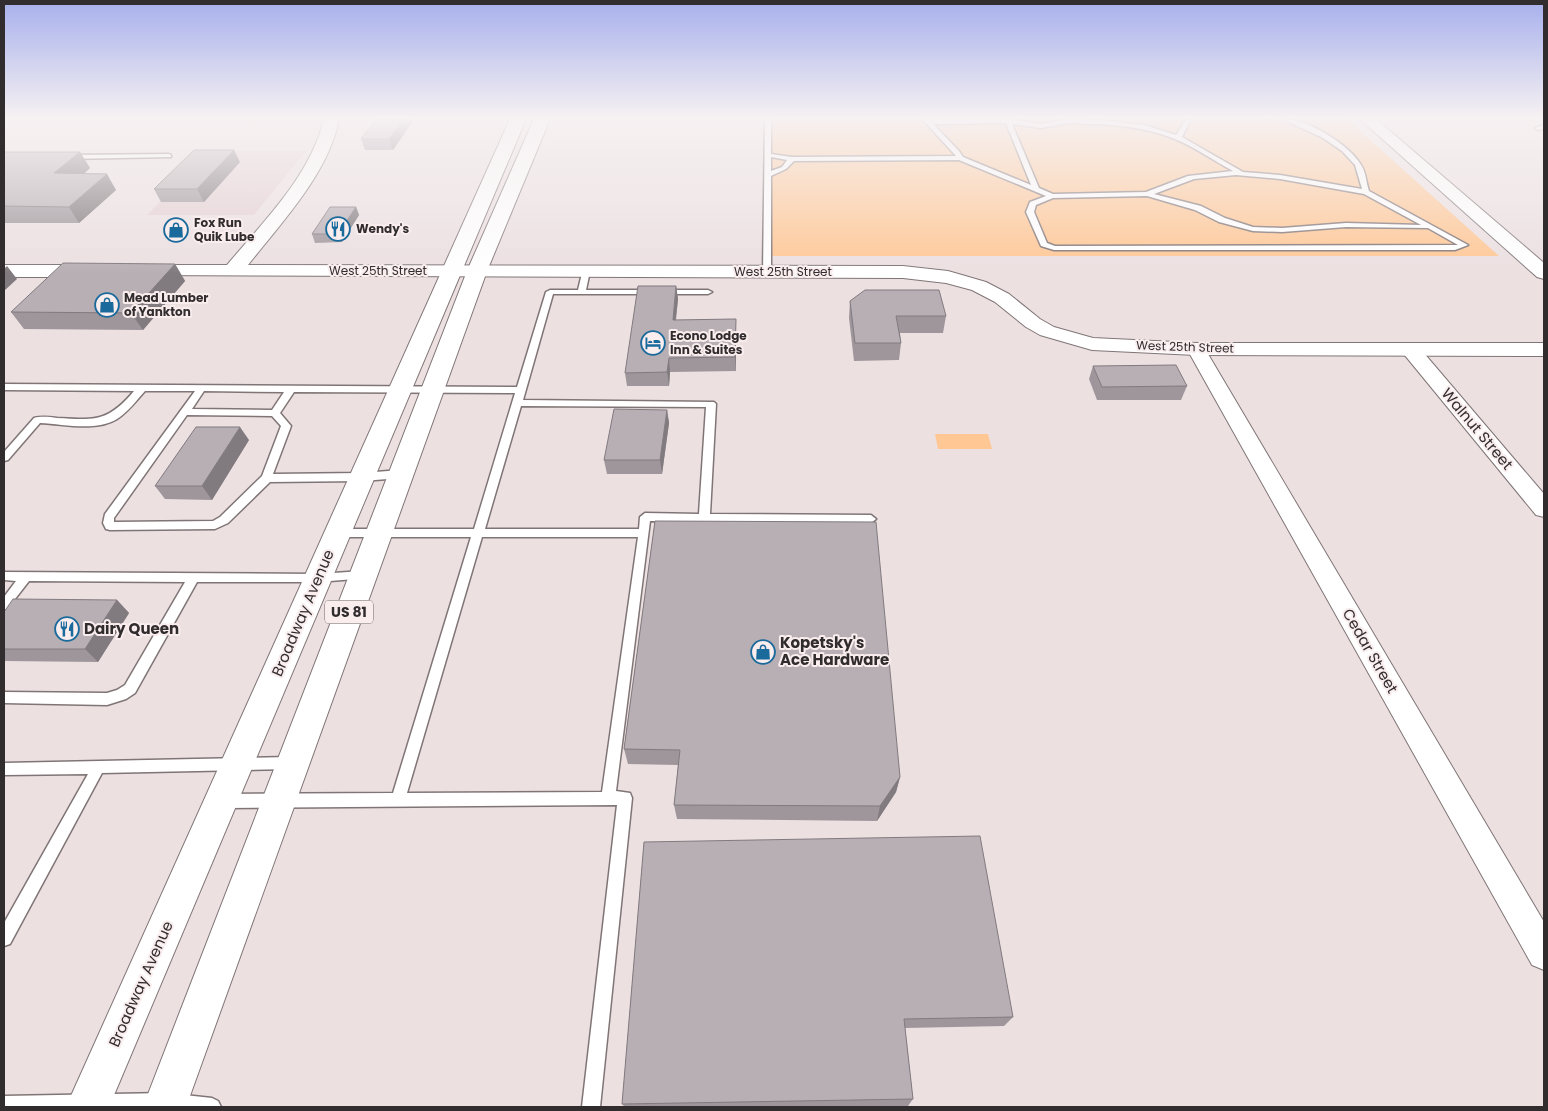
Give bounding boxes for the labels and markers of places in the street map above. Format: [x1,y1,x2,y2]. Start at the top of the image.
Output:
place label: Fox Run Quik Lube [194,214,255,245]
restaurant icon: Wendy's [325,216,351,242]
shop icon: Fox Run Quik Lube [163,217,189,243]
place label: Wendy's [356,220,409,237]
place label: Mead Lumber of Yankton [124,289,208,320]
shop icon: Mead Lumber of Yankton [94,292,120,318]
place label: Econo Lodge Inn & Suites [670,327,747,358]
hotel icon: Econo Lodge Inn & Suites [640,330,666,356]
restaurant icon: Dairy Queen [54,616,80,642]
place label: Dairy Queen [84,618,179,639]
place label: Kopetsky's Ace Hardware [780,632,889,670]
shop icon: Kopetsky's Ace Hardware [750,639,776,665]

